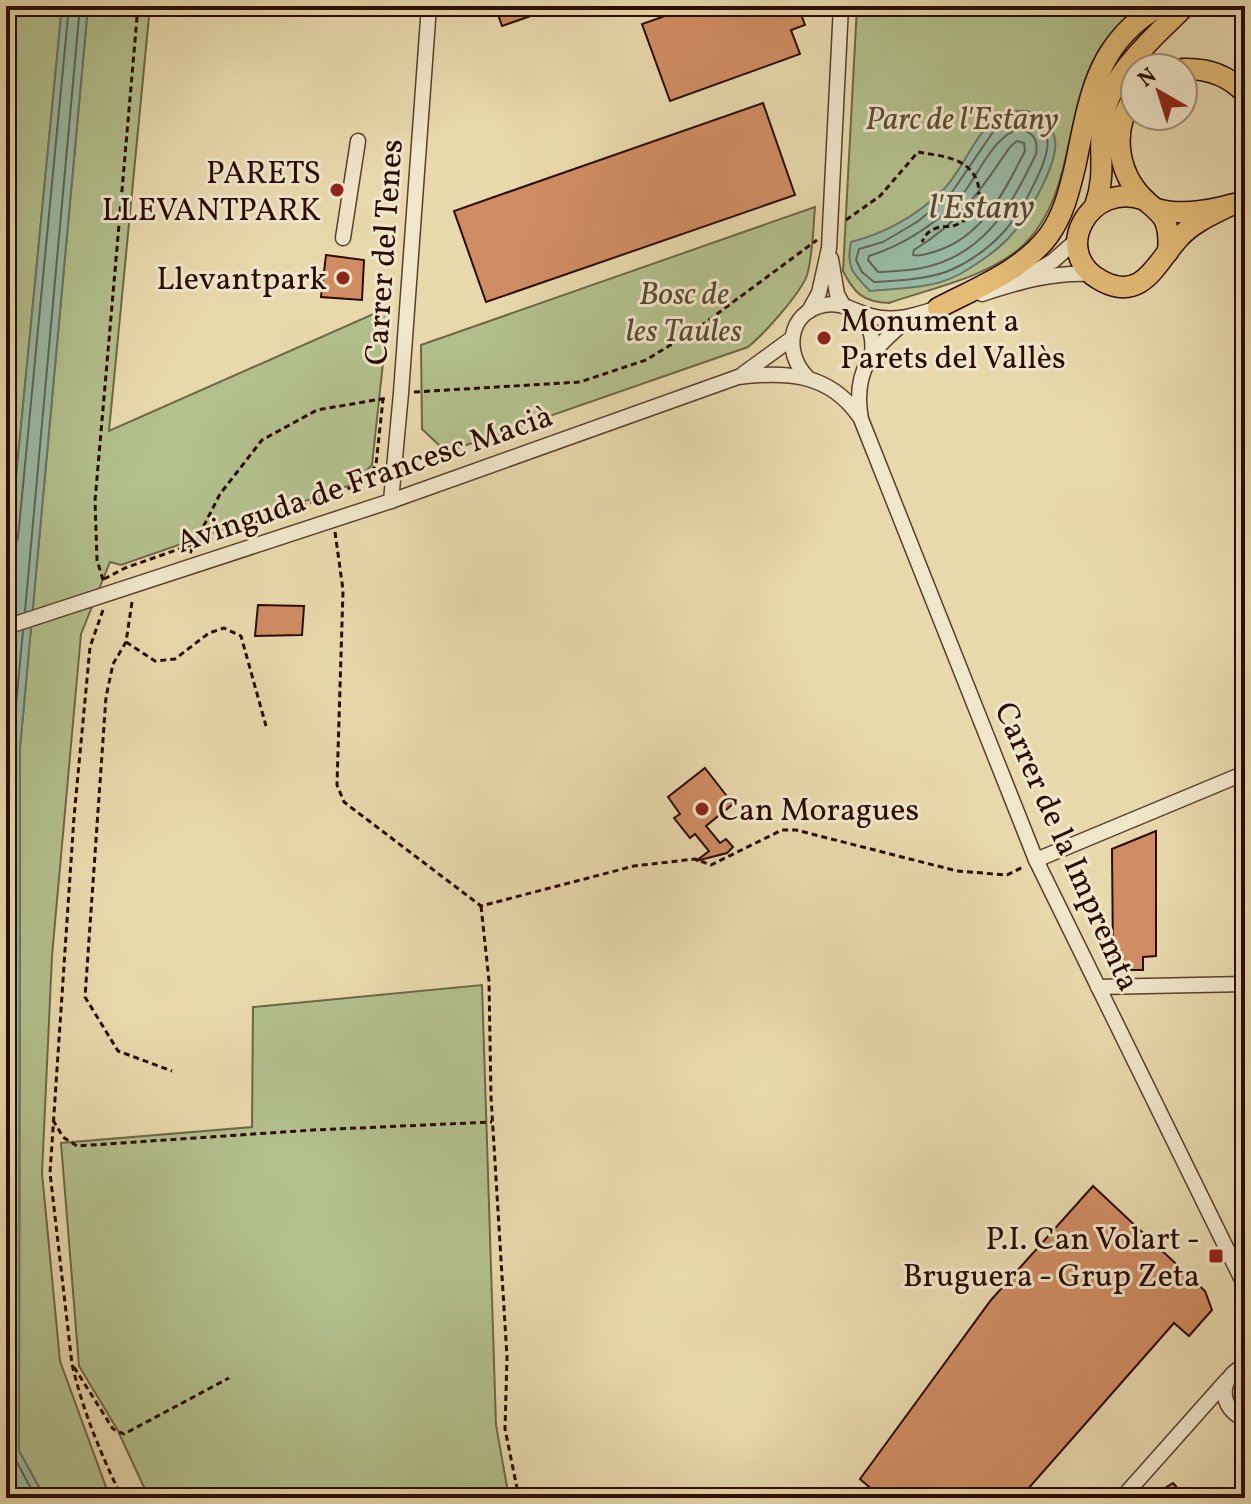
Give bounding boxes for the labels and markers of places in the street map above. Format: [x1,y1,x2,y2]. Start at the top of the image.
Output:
place label: PARETS LLEVANTPARK [102,153,321,234]
marker: PARETS LLEVANTPARK [328,181,346,199]
place label: Llevantpark [156,259,327,303]
marker: Llevantpark [334,269,352,287]
place label: Monument a Parets del Vallès [840,301,1066,382]
marker: Monument a Parets del Vallès [815,329,833,347]
place label: Can Moragues [718,790,919,834]
marker: Can Moragues [693,800,711,818]
place label: P.I. Can Volart - Bruguera - Grup Zeta [903,1219,1200,1300]
marker: P.I. Can Volart - Bruguera - Grup Zeta [1207,1247,1225,1265]

